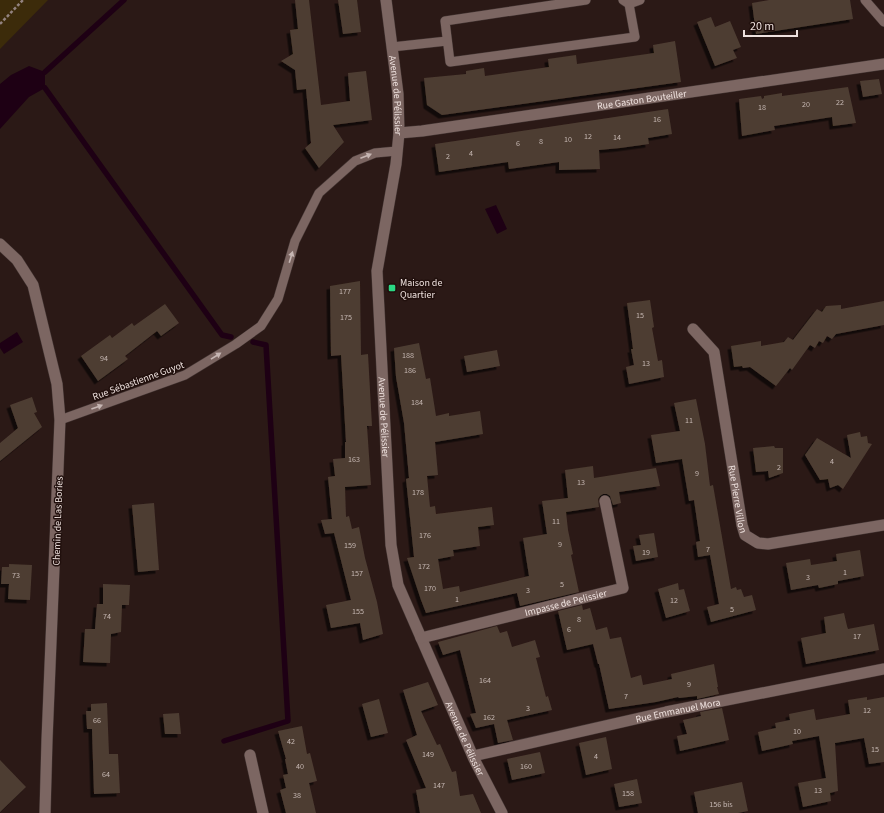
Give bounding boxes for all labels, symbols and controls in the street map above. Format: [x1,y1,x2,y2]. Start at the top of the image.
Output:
scale bar [744,12,797,38]
text: 20 m [750,18,774,35]
street label: Avenue de Pélissier [385,55,405,136]
street label: Rue Gaston Bouteiller [596,87,688,114]
house number: 22 [836,97,844,108]
house number: 20 [802,99,810,110]
house number: 18 [758,102,766,113]
house number: 16 [653,114,661,125]
house number: 12 [584,131,592,142]
house number: 14 [613,132,621,143]
house number: 10 [564,134,572,145]
house number: 8 [539,136,543,147]
house number: 6 [516,138,520,149]
house number: 4 [469,148,473,159]
house number: 2 [446,151,450,162]
one-way arrow [360,153,372,159]
one-way arrow [288,250,294,262]
place label: Maison de Quartier [400,276,442,302]
marker: Maison de Quartier [387,283,397,293]
house number: 177 [339,286,351,297]
house number: 15 [636,310,644,321]
house number: 175 [340,312,352,323]
house number: 188 [402,350,414,361]
house number: 94 [100,353,108,364]
one-way arrow [210,353,222,360]
street label: Rue Sébastienne Guyot [91,358,187,404]
house number: 13 [642,358,650,369]
house number: 186 [404,365,416,376]
street label: Avenue de Pélissier [374,377,393,458]
house number: 184 [411,397,423,408]
one-way arrow [92,404,104,410]
house number: 11 [685,415,693,426]
house number: 163 [348,454,360,465]
house number: 4 [830,456,834,467]
house number: 2 [777,462,781,473]
street label: Rue Pierre Villon [724,464,750,535]
house number: 9 [695,468,699,479]
street label: Chemin de Las Bories [49,476,67,566]
house number: 13 [577,477,585,488]
house number: 178 [412,487,424,498]
house number: 11 [552,516,560,527]
house number: 176 [419,530,431,541]
house number: 9 [558,539,562,550]
house number: 159 [344,540,356,551]
house number: 7 [706,544,710,555]
house number: 19 [642,547,650,558]
house number: 172 [418,561,430,572]
house number: 1 [843,567,847,578]
house number: 157 [351,568,363,579]
house number: 73 [12,570,20,581]
house number: 3 [806,572,810,583]
house number: 5 [560,579,564,590]
house number: 170 [424,583,436,594]
house number: 3 [526,585,530,596]
street label: Impasse de Pelissier [523,586,609,620]
house number: 1 [455,594,459,605]
house number: 12 [670,595,678,606]
house number: 5 [730,604,734,615]
house number: 155 [352,606,364,617]
house number: 74 [103,611,111,622]
house number: 8 [577,614,581,625]
house number: 6 [567,624,571,635]
house number: 17 [853,631,861,642]
house number: 164 [479,675,491,686]
house number: 9 [687,679,691,690]
house number: 7 [624,691,628,702]
street label: Rue Emmanuel Mora [634,695,722,727]
street label: Avenue de Pélissier [442,699,488,779]
house number: 3 [526,703,530,714]
house number: 12 [863,705,871,716]
house number: 162 [483,712,495,723]
house number: 66 [93,715,101,726]
house number: 10 [793,726,801,737]
house number: 42 [287,736,295,747]
house number: 15 [871,744,879,755]
house number: 149 [422,749,434,760]
house number: 4 [594,751,598,762]
house number: 40 [296,761,304,772]
house number: 160 [520,761,532,772]
house number: 64 [102,769,110,780]
house number: 147 [433,780,445,791]
house number: 13 [814,785,822,796]
house number: 158 [622,788,634,799]
house number: 38 [293,790,301,801]
house number: 156 bis [709,799,733,810]

